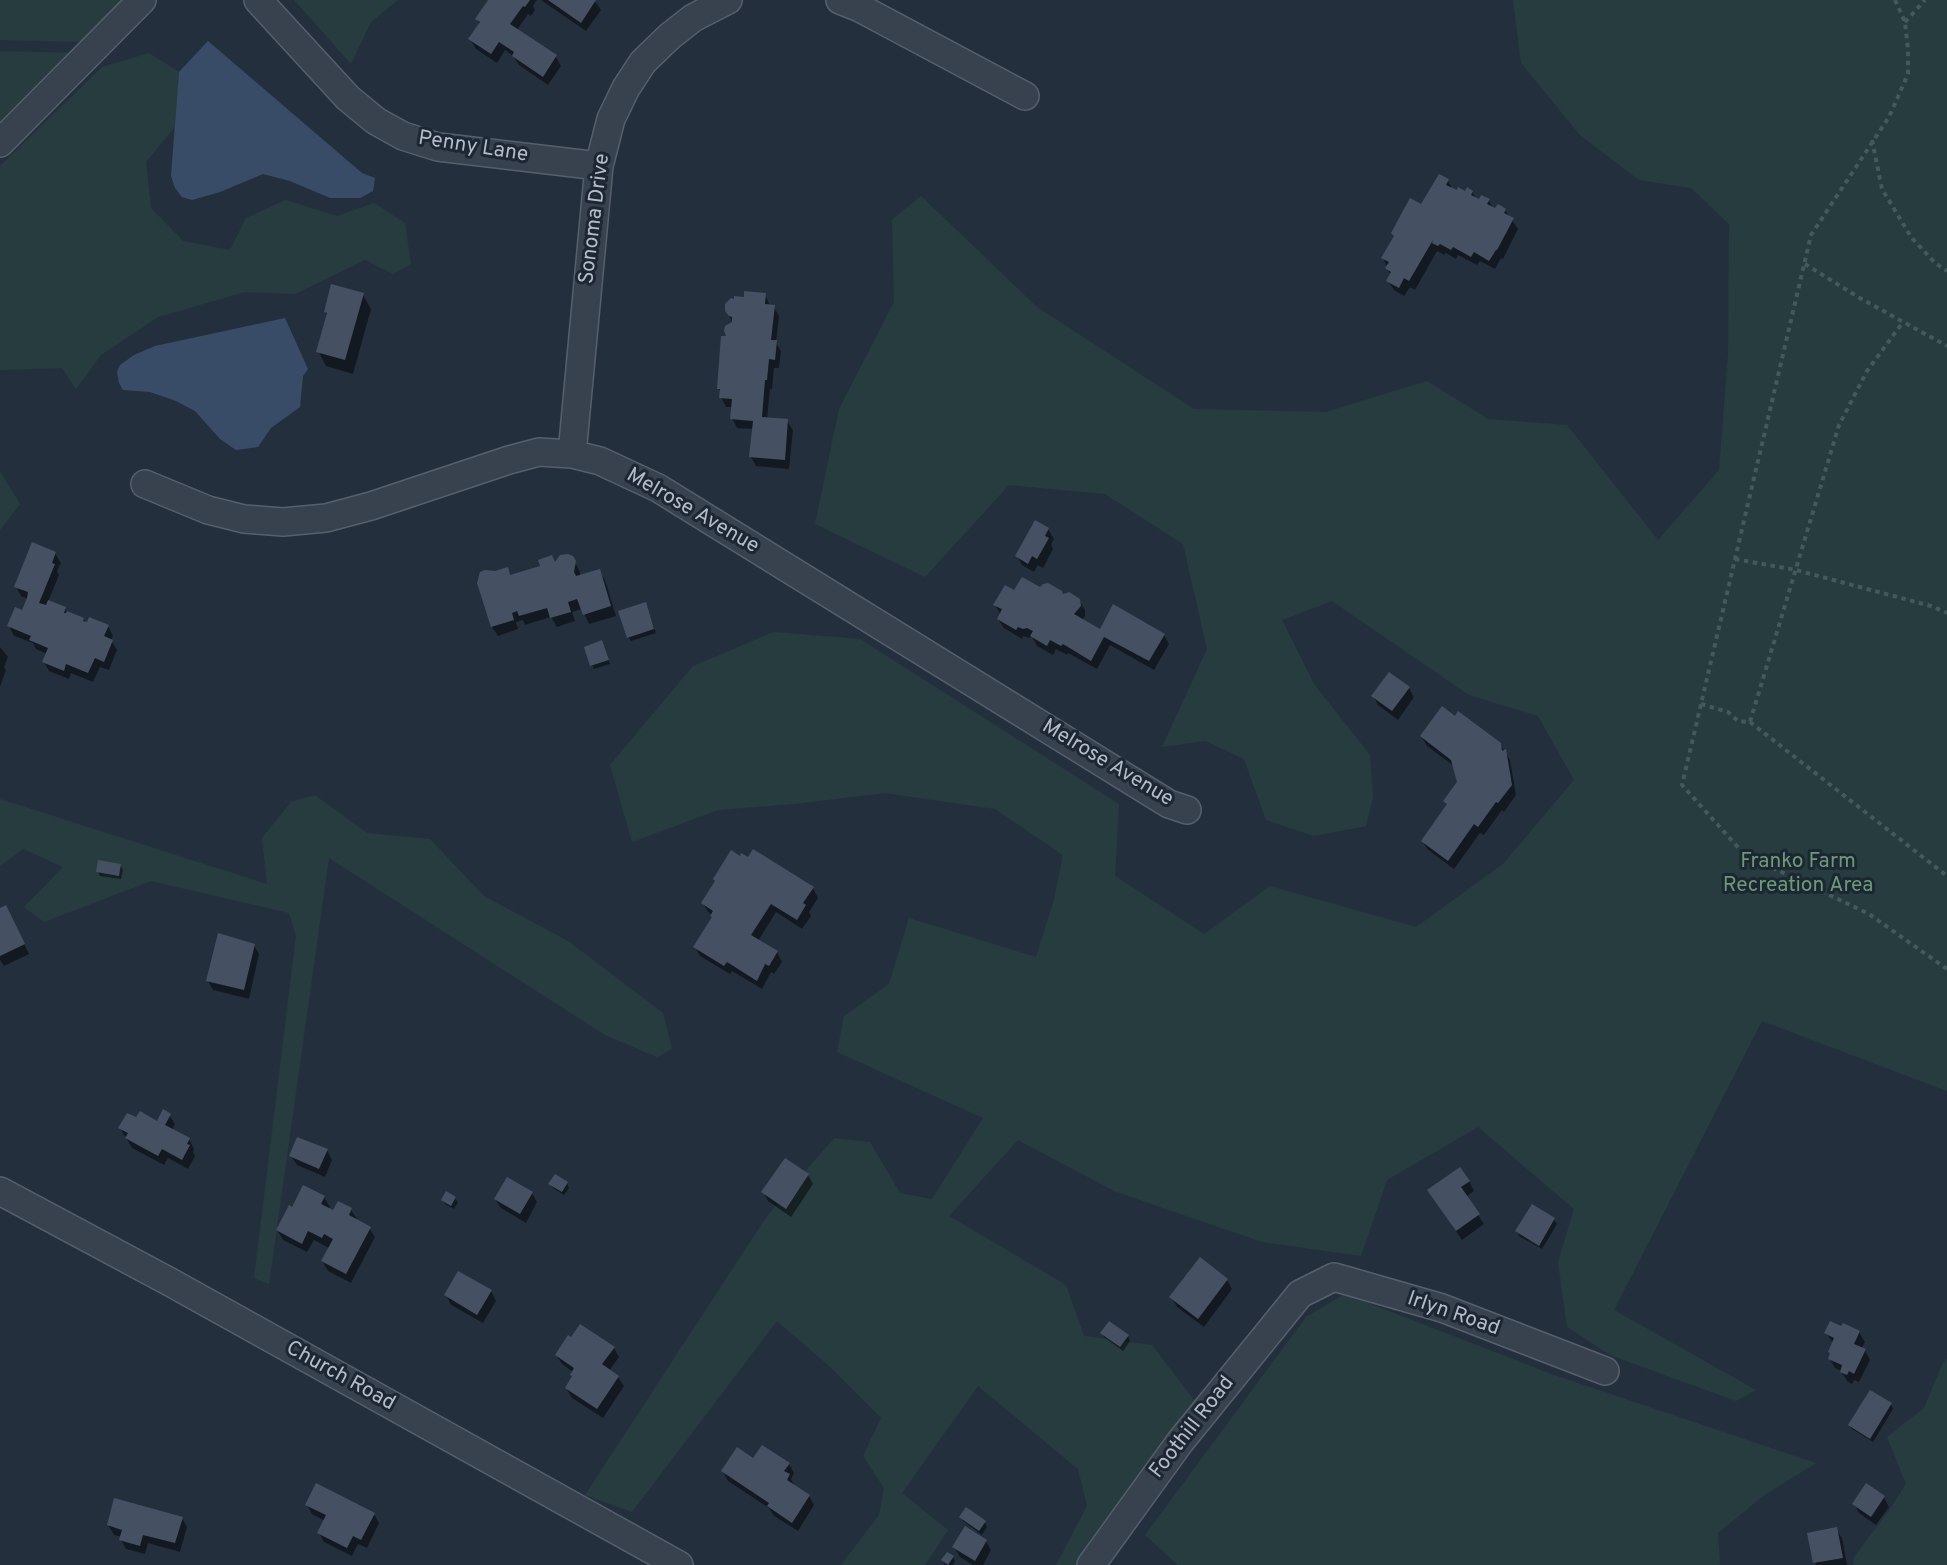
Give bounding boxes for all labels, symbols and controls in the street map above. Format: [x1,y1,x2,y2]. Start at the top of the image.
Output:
street label: Penny Lane [416,127,530,169]
street label: Sonoma Drive [576,152,616,286]
street label: Melrose Avenue [621,464,763,560]
street label: Melrose Avenue [1037,715,1177,813]
park label: Franko Farm Recreation Area [1723,850,1873,900]
street label: Irlyn Road [1403,1287,1503,1343]
street label: Church Road [281,1337,399,1417]
street label: Foothill Road [1145,1372,1241,1484]

